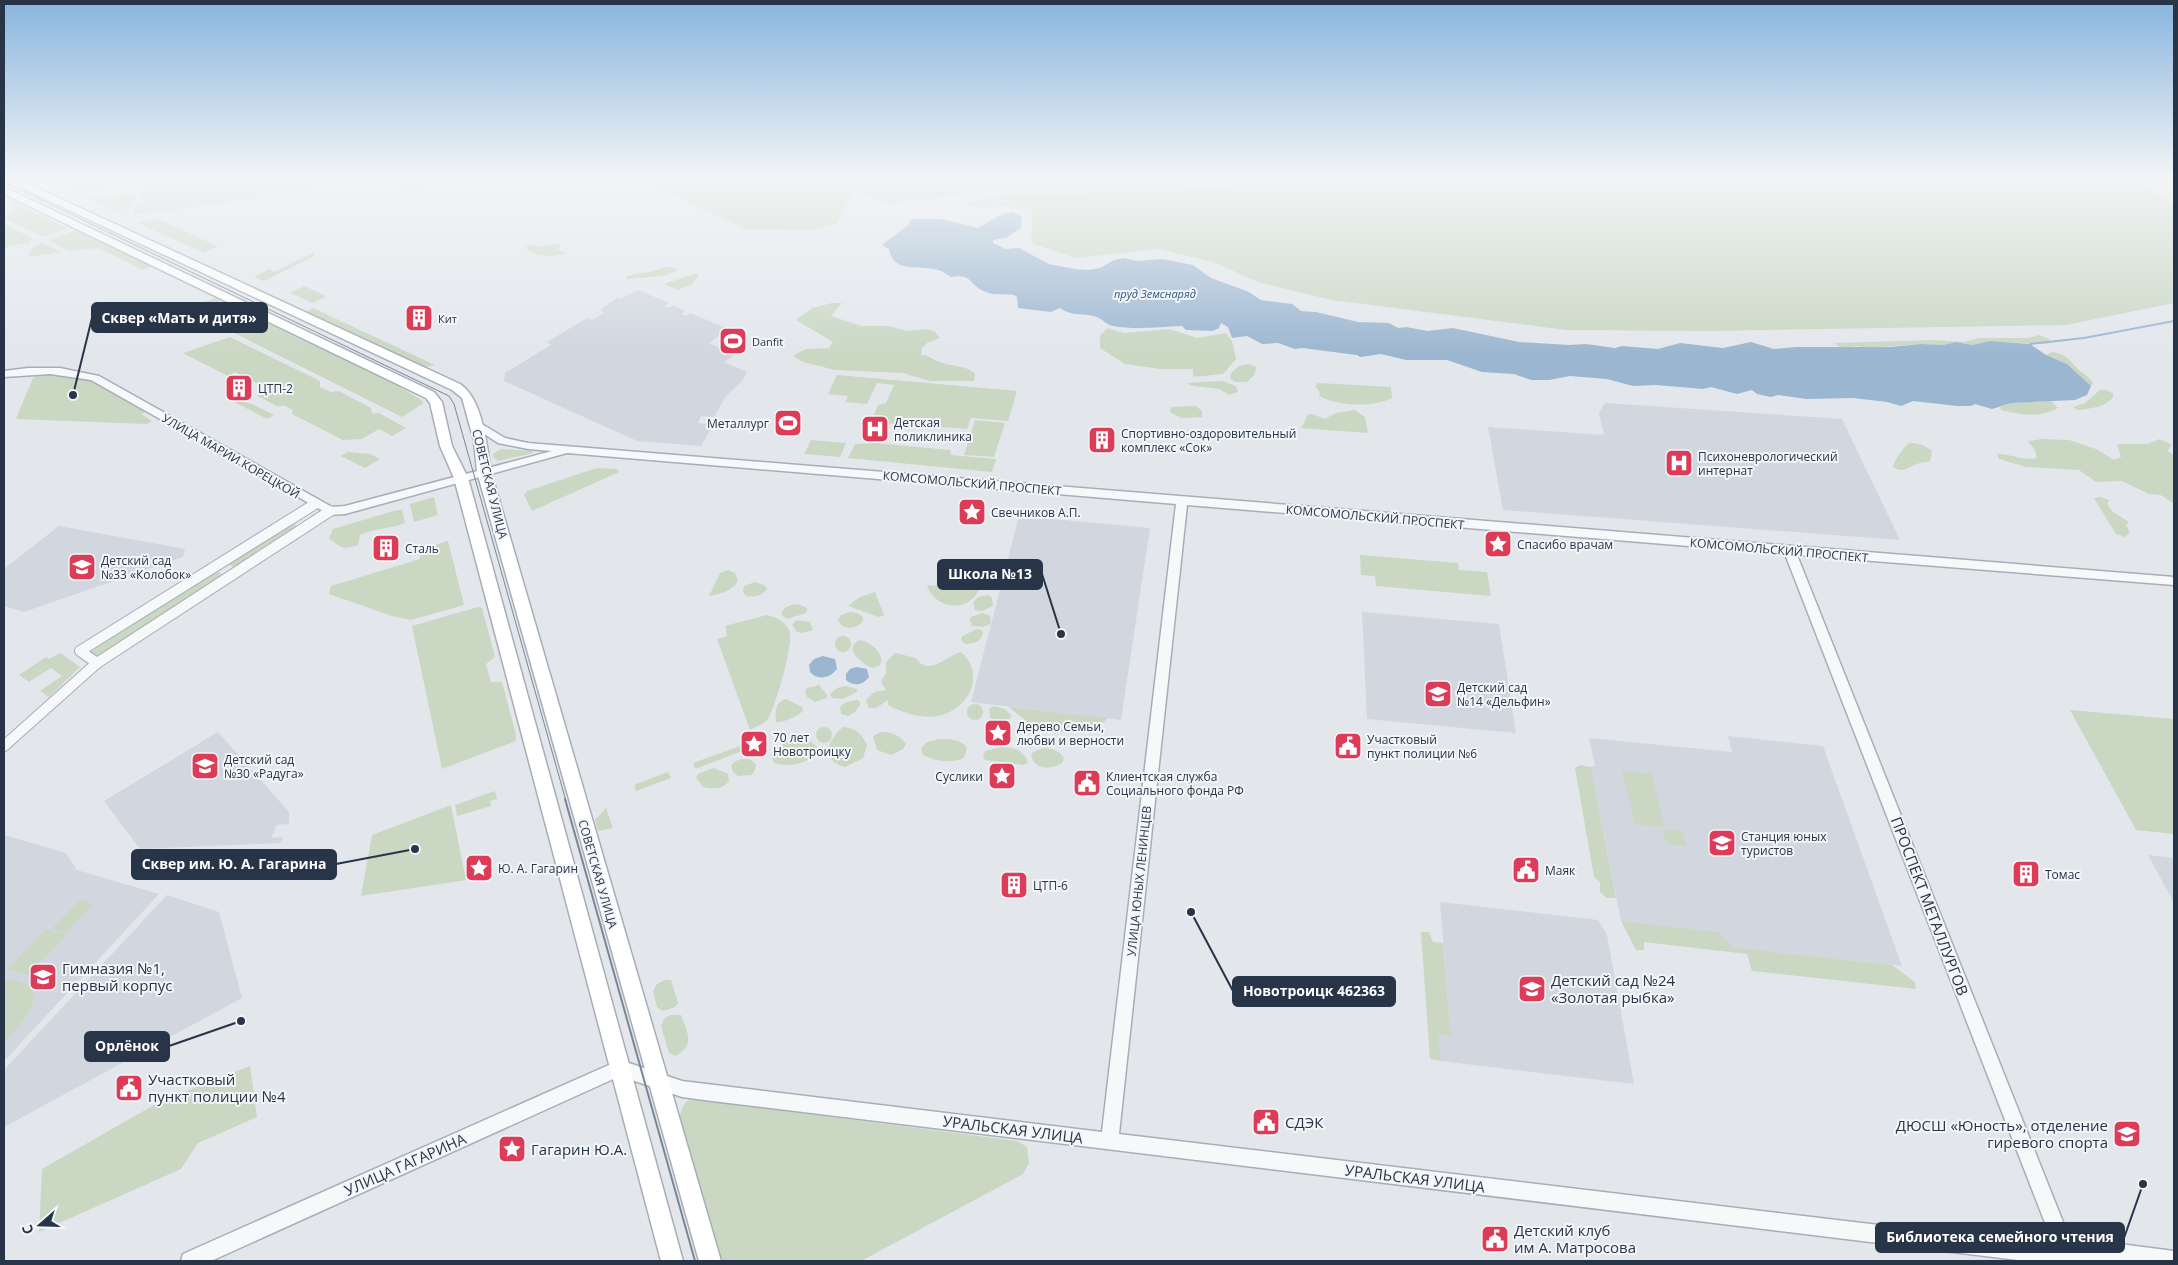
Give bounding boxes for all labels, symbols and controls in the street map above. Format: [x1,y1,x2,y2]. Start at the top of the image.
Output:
water label: пруд Земснаряд [1114,286,1196,301]
callout: Сквер «Мать и дитя» [92,303,267,332]
building icon: Кит [404,303,434,333]
text: Сквер «Мать и дитя» [101,308,257,327]
place label: Кит [438,311,457,326]
sports icon: Danfit [718,326,748,356]
place label: Danfit [752,334,783,349]
building icon: ЦТП-2 [224,373,254,403]
place label: ЦТП-2 [258,380,293,397]
sports icon: Металлург [773,408,803,438]
street label: УЛИЦА МАРИИ КОРЕЦКОЙ [159,409,303,503]
hospital icon: Детская поликлиника [860,414,890,444]
place label: Детская поликлиника [894,414,972,445]
place label: Металлург [707,415,769,432]
building icon: Спортивно-оздоровительный комплекс «Сок» [1087,425,1117,455]
place label: Спортивно-оздоровительный комплекс «Сок» [1121,425,1296,456]
street label: СОВЕТСКАЯ УЛИЦА [468,427,512,541]
hospital icon: Психоневрологический интернат [1664,448,1694,478]
place label: Психоневрологический интернат [1698,448,1838,479]
street label: КОМСОМОЛЬСКИЙ ПРОСПЕКТ [882,467,1062,499]
place icon: Свечников А.П. [957,497,987,527]
street label: КОМСОМОЛЬСКИЙ ПРОСПЕКТ [1285,501,1465,533]
place label: Свечников А.П. [991,504,1081,521]
place icon: Спасибо врачам [1483,529,1513,559]
building icon: Сталь [371,533,401,563]
street label: КОМСОМОЛЬСКИЙ ПРОСПЕКТ [1689,534,1869,566]
place label: Спасибо врачам [1517,536,1613,553]
place label: Сталь [405,540,439,557]
school or university icon: Детский сад №33 «Колобок» [67,552,97,582]
place label: Детский сад №33 «Колобок» [101,552,191,583]
callout: Школа №13 [938,560,1042,589]
text: Школа №13 [948,564,1032,583]
school or university icon: Детский сад №14 «Дельфин» [1423,679,1453,709]
place label: Детский сад №14 «Дельфин» [1457,679,1551,710]
place icon: Дерево Семьи, любви и верности [983,718,1013,748]
place label: Дерево Семьи, любви и верности [1017,718,1124,749]
place icon: 70 лет Новотроицку [739,729,769,759]
place label: 70 лет Новотроицку [773,729,852,760]
public building icon: Участковый пункт полиции №6 [1333,731,1363,761]
place label: Участковый пункт полиции №6 [1367,731,1477,762]
school or university icon: Детский сад №30 «Радуга» [190,751,220,781]
place label: Детский сад №30 «Радуга» [224,751,304,782]
place icon: Суслики [987,761,1017,791]
place label: Суслики [935,768,983,785]
public building icon: Клиентская служба Социального фонда РФ [1072,768,1102,798]
place label: Клиентская служба Социального фонда РФ [1106,768,1244,799]
street label: УЛИЦА ЮНЫХ ЛЕНИНЦЕВ [1123,805,1155,957]
street label: ПРОСПЕКТ МЕТАЛЛУРГОВ [1887,814,1973,998]
street label: СОВЕТСКАЯ УЛИЦА [574,818,622,931]
school or university icon: Станция юных туристов [1707,828,1737,858]
place label: Станция юных туристов [1741,828,1827,859]
callout: Сквер им. Ю. А. Гагарина [132,850,336,879]
place icon: Ю. А. Гагарин [464,853,494,883]
text: Сквер им. Ю. А. Гагарина [142,854,326,873]
public building icon: Маяк [1511,855,1541,885]
building icon: Томас [2011,859,2041,889]
place label: Ю. А. Гагарин [498,860,578,877]
place label: Маяк [1545,862,1576,879]
place label: Томас [2045,866,2080,883]
building icon: ЦТП-6 [999,870,1029,900]
place label: ЦТП-6 [1033,877,1068,894]
place label: Гимназия №1, первый корпус [62,958,172,995]
school or university icon: Гимназия №1, первый корпус [28,962,58,992]
place label: Детский сад №24 «Золотая рыбка» [1551,970,1676,1007]
school or university icon: Детский сад №24 «Золотая рыбка» [1517,974,1547,1004]
callout: Новотроицк 462363 [1233,977,1395,1006]
text: Новотроицк 462363 [1243,981,1385,1000]
callout: Орлёнок [85,1032,169,1061]
text: Орлёнок [95,1036,159,1055]
place label: Участковый пункт полиции №4 [148,1069,286,1106]
public building icon: Участковый пункт полиции №4 [114,1073,144,1103]
public building icon: СДЭК [1251,1107,1281,1137]
street label: УРАЛЬСКАЯ УЛИЦА [942,1110,1085,1148]
place label: СДЭК [1285,1112,1324,1132]
place label: ДЮСШ «Юность», отделение гиревого спорта [1896,1115,2108,1152]
school or university icon: ДЮСШ «Юность», отделение гиревого спорта [2112,1119,2142,1149]
street label: УЛИЦА ГАГАРИНА [341,1128,469,1200]
place icon: Гагарин Ю.А. [497,1134,527,1164]
place label: Гагарин Ю.А. [531,1139,627,1159]
street label: УРАЛЬСКАЯ УЛИЦА [1344,1159,1487,1197]
north arrow [15,1200,65,1250]
place label: Детский клуб им А. Матросова [1514,1220,1636,1257]
text: С [17,1222,38,1237]
callout: Библиотека семейного чтения [1876,1223,2124,1252]
public building icon: Детский клуб им А. Матросова [1480,1224,1510,1254]
text: Библиотека семейного чтения [1886,1227,2114,1246]

